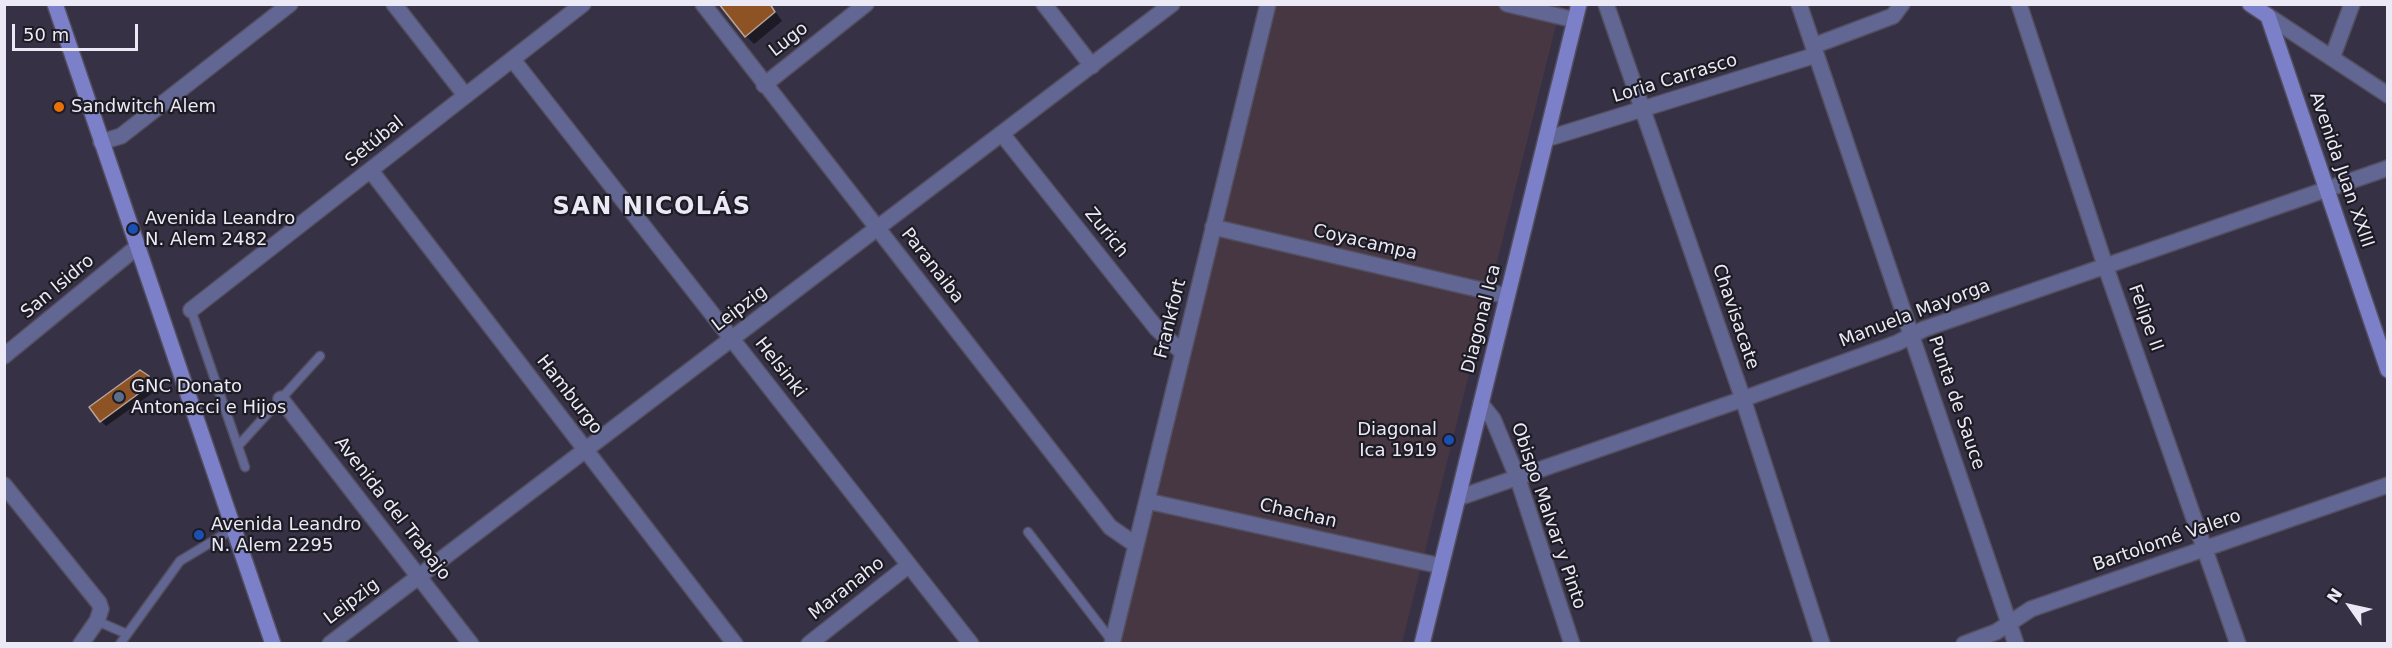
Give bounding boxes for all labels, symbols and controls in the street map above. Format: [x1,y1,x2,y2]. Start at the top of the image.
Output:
scale bar [15,12,141,50]
street label: Lugo [765,18,813,62]
text: 50 m [23,24,69,45]
street label: Loria Carrasco [1610,50,1740,108]
street label: Avenida Juan XXIII [2304,89,2378,251]
place label: Sandwitch Alem [71,96,216,118]
marker: Sandwitch Alem [52,100,66,114]
street label: Setúbal [342,112,408,172]
district label: SAN NICOLÁS [553,194,751,222]
street label: Zurich [1080,204,1132,262]
place label: Avenida Leandro N. Alem 2482 [145,208,295,250]
street label: Coyacampa [1311,221,1419,265]
marker: Avenida Leandro N. Alem 2482 [126,222,140,236]
street label: Paranaiba [896,224,968,308]
street label: San Isidro [17,250,99,324]
street label: Chavisacate [1707,261,1763,373]
street label: Diagonal Ica [1458,262,1506,376]
street label: Manuela Mayorga [1836,275,1994,353]
street label: Frankfort [1151,277,1191,361]
street label: Leipzig [708,281,772,337]
street label: Felipe II [2123,282,2167,354]
street label: Helsinki [750,333,810,403]
street label: Punta de Sauce [1923,333,1989,473]
street label: Hamburgo [531,351,607,439]
place label: GNC Donato Antonacci e Hijos [131,376,286,418]
marker: GNC Donato Antonacci e Hijos [112,390,126,404]
place label: Diagonal Ica 1919 [1357,419,1437,462]
street label: Obispo Malvar y Pinto [1506,420,1590,612]
street label: Avenida del Trabajo [329,433,455,585]
marker: Diagonal Ica 1919 [1442,433,1456,447]
street label: Chachan [1257,495,1339,533]
street label: Bartolomé Valero [2090,506,2244,576]
place label: Avenida Leandro N. Alem 2295 [211,514,361,556]
marker: Avenida Leandro N. Alem 2295 [192,528,206,542]
street label: Maranaho [805,553,889,625]
street label: Leipzig [320,574,384,630]
north arrow [2320,576,2380,636]
text: N [2323,585,2346,607]

